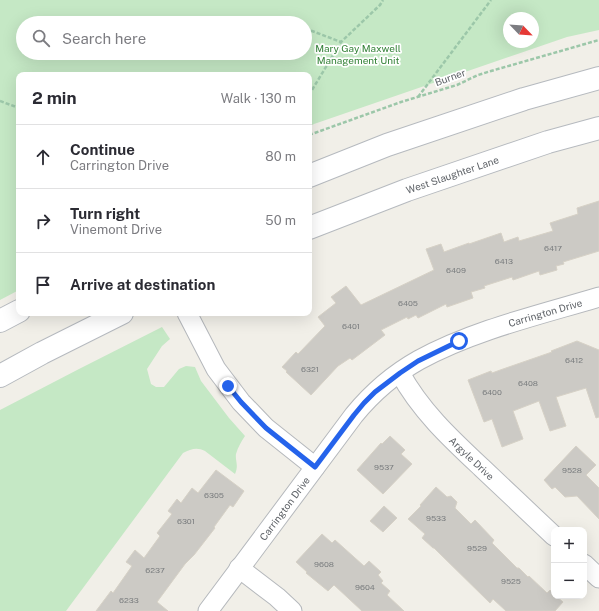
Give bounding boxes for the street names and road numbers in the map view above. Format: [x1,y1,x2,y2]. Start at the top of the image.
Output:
street label: Burner [433,66,467,88]
street label: West Slaughter Lane [404,153,501,196]
street label: Carrington Drive [507,296,584,329]
street label: Argyle Drive [447,434,497,483]
street label: Carrington Drive [257,474,312,543]

